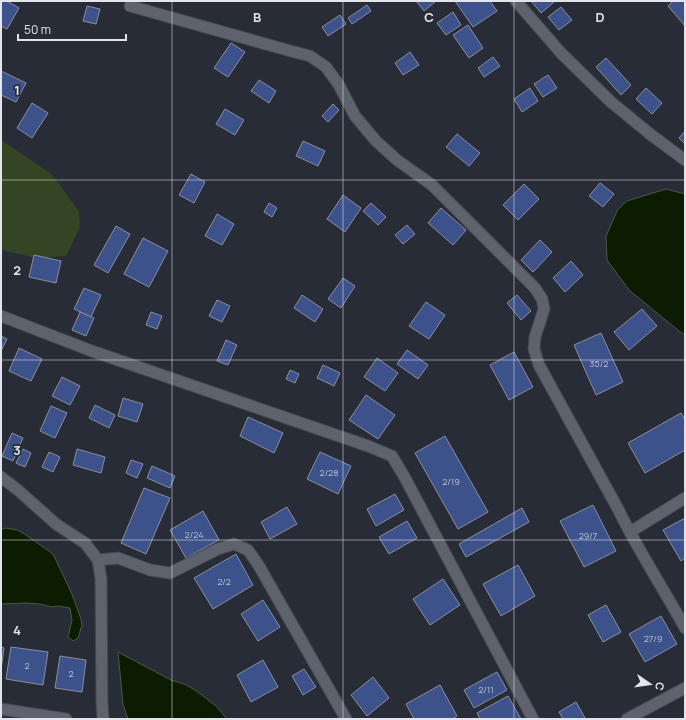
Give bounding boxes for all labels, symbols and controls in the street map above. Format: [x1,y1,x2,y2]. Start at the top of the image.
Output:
text: B [253,8,261,26]
text: C [424,8,434,26]
text: D [595,8,605,26]
scale bar [18,16,126,42]
text: 50 m [24,21,51,38]
text: 1 [14,81,20,99]
text: 2 [13,261,21,279]
house number: 35/2 [590,357,608,370]
text: 3 [13,441,21,459]
house number: 2/28 [320,466,338,479]
house number: 2/19 [442,475,460,488]
house number: 2/24 [185,528,203,541]
house number: 29/7 [579,529,598,542]
house number: 2/2 [217,575,231,588]
text: 4 [13,621,21,639]
house number: 27/9 [644,632,662,645]
house number: 2 [24,659,30,672]
north arrow [630,664,670,704]
house number: 2 [68,667,74,680]
text: С [652,681,668,692]
house number: 2/11 [478,683,494,696]

